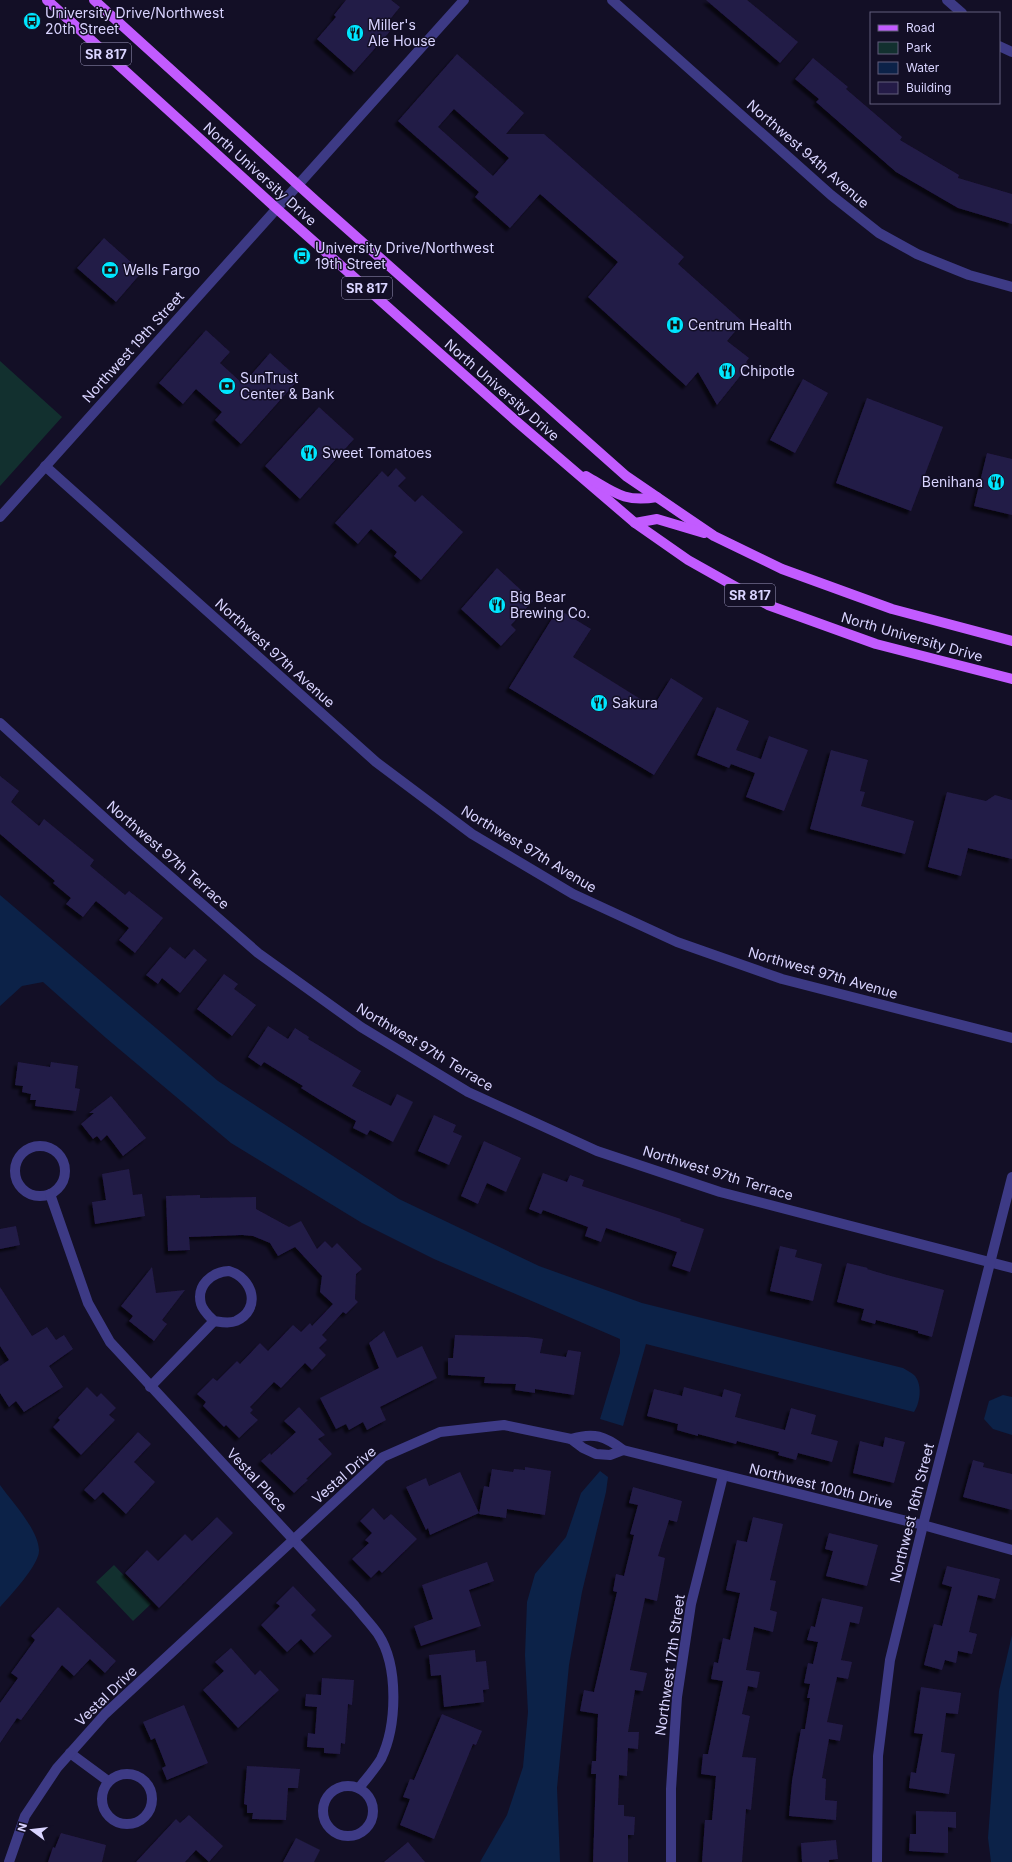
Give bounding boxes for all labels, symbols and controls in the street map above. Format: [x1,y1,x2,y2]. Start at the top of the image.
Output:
place label: University Drive/Northwest 20th Street [45,4,224,37]
bus stop icon: University Drive/Northwest 20th Street [22,11,42,31]
legend [870,12,1000,104]
place label: Miller's Ale House [368,16,436,49]
text: Road [906,20,935,35]
restaurant icon: Miller's Ale House [345,23,365,43]
text: Park [906,40,932,55]
road number: SR 817 [81,43,131,65]
text: Water [906,60,940,75]
text: Building [906,80,951,95]
street label: Northwest 94th Avenue [744,96,873,211]
street label: North University Drive [200,118,320,229]
place label: University Drive/Northwest 19th Street [315,239,494,272]
bus stop icon: University Drive/Northwest 19th Street [292,246,312,266]
bank icon: Wells Fargo [100,260,120,280]
place label: Wells Fargo [123,261,200,278]
road number: SR 817 [342,277,392,299]
street label: Northwest 19th Street [78,287,187,406]
hospital icon: Centrum Health [665,315,685,335]
place label: Centrum Health [688,316,792,333]
street label: North University Drive [441,335,563,444]
restaurant icon: Chipotle [717,361,737,381]
place label: Chipotle [740,362,795,379]
place label: SunTrust Center & Bank [240,369,335,402]
bank icon: SunTrust Center & Bank [217,376,237,396]
restaurant icon: Sweet Tomatoes [299,443,319,463]
place label: Sweet Tomatoes [322,444,432,461]
restaurant icon: Benihana [986,472,1006,492]
place label: Benihana [922,473,983,490]
road number: SR 817 [725,584,775,606]
place label: Big Bear Brewing Co. [510,588,590,621]
street label: Northwest 97th Avenue [212,594,339,711]
restaurant icon: Big Bear Brewing Co. [487,595,507,615]
street label: North University Drive [839,608,985,665]
restaurant icon: Sakura [589,693,609,713]
place label: Sakura [612,694,658,711]
street label: Northwest 97th Terrace [104,797,233,912]
street label: Northwest 97th Avenue [459,801,600,896]
street label: Northwest 97th Avenue [746,943,900,1002]
street label: Northwest 97th Terrace [354,999,497,1094]
street label: Northwest 97th Terrace [641,1142,795,1204]
street label: Northwest 16th Street [886,1441,937,1584]
street label: Vestal Drive [308,1442,379,1507]
street label: Vestal Place [224,1444,291,1515]
street label: Northwest 100th Drive [747,1459,895,1512]
street label: Northwest 17th Street [651,1593,688,1737]
street label: Vestal Drive [71,1662,140,1729]
north arrow [12,1810,52,1850]
text: N [14,1822,30,1833]

